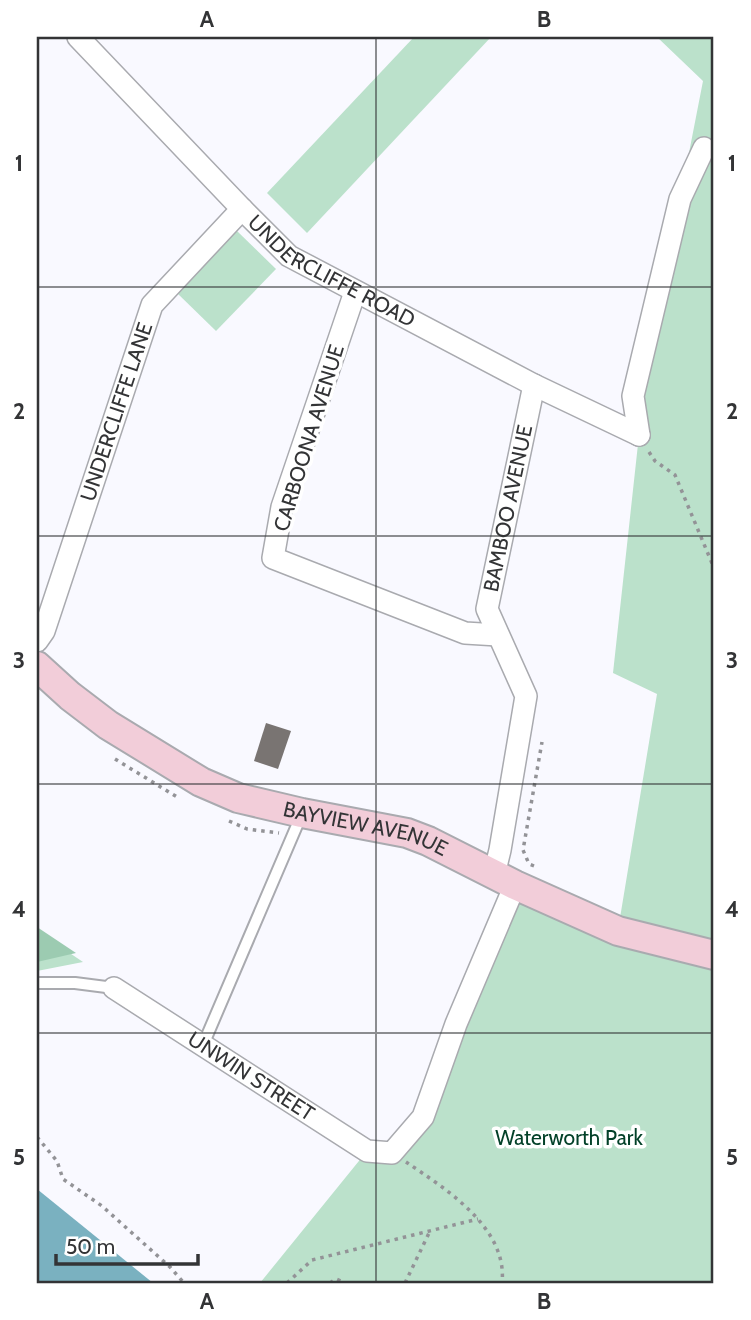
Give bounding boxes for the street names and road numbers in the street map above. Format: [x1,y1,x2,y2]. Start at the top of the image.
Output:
street label: UNDERCLIFFE ROAD [243,209,420,332]
street label: UNDERCLIFFE LANE [75,319,157,504]
street label: CARBOONA AVENUE [268,342,349,534]
street label: BAMBOO AVENUE [478,423,537,594]
street label: BAYVIEW AVENUE [281,796,452,861]
street label: UNWIN STREET [183,1026,319,1126]

